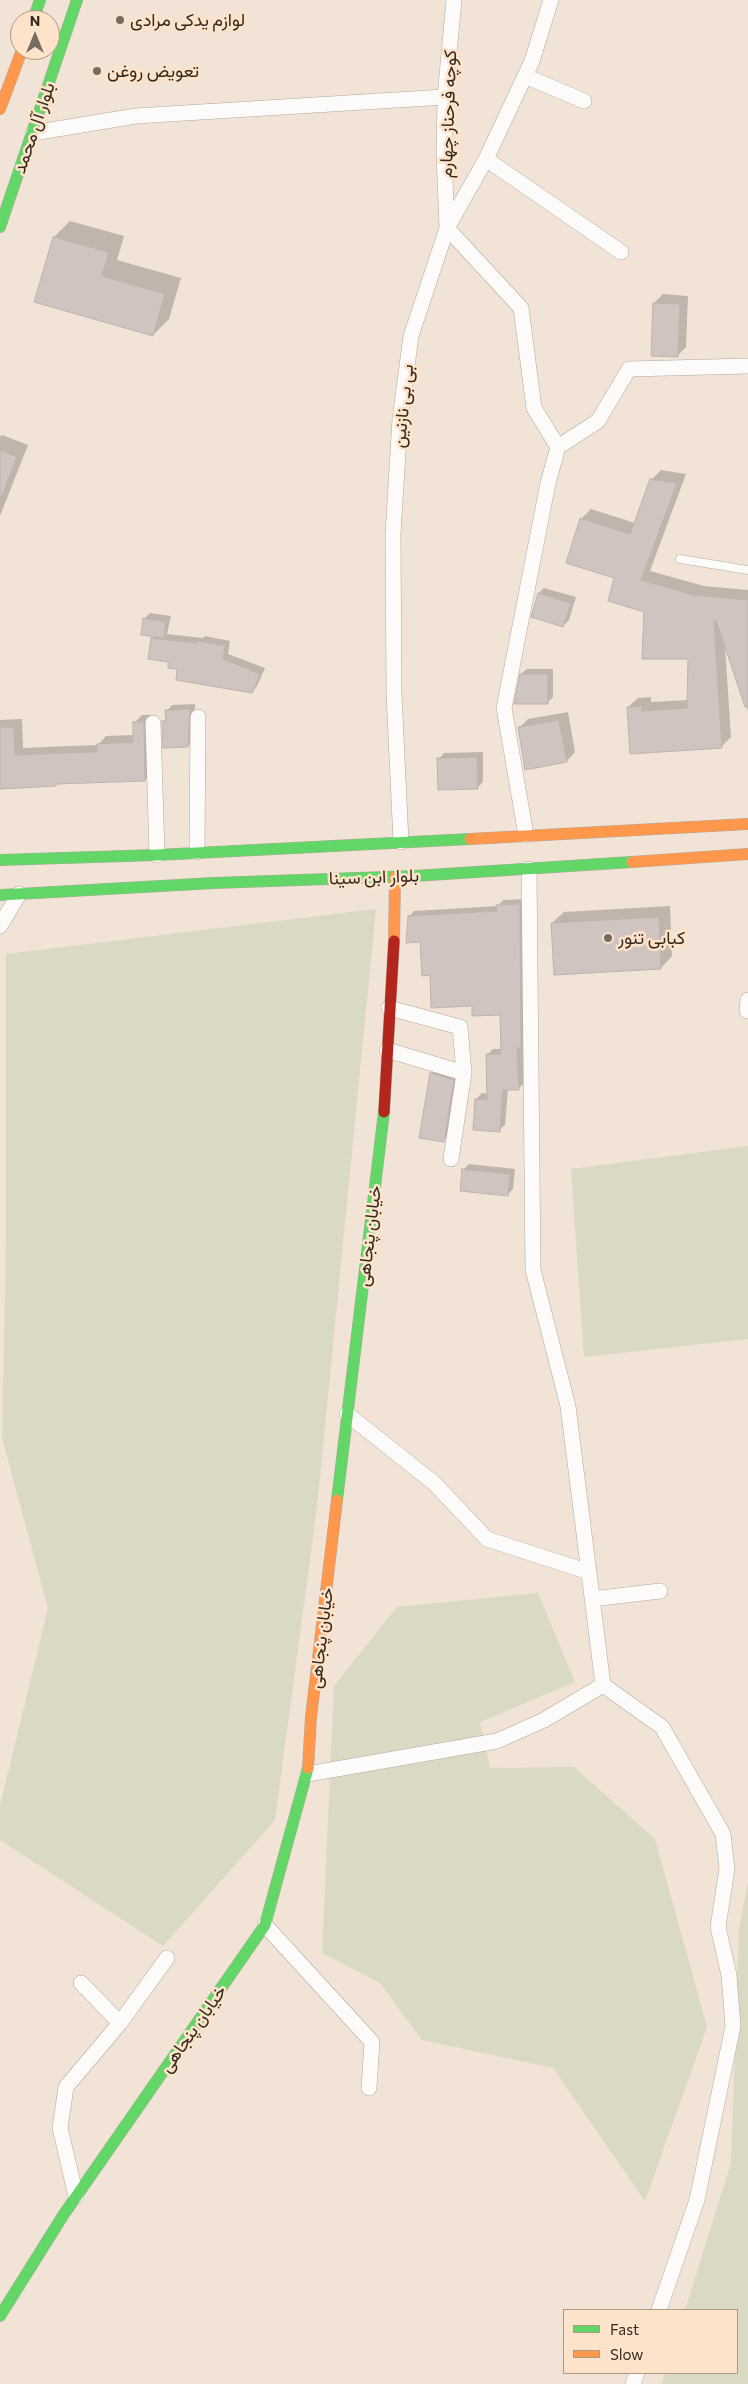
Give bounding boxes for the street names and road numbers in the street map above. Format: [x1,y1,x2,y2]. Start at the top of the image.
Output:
street label: کوچه فرحناز چهارم [435,50,461,178]
street label: بلوار آل محمد [8,80,60,176]
street label: بی بی نازنین [388,363,418,449]
street label: بلوار ابن سینا [329,865,419,889]
street label: خیابان پنجاهی [352,1184,386,1288]
street label: خیابان پنجاهی [304,1586,338,1690]
street label: خیابان پنجاهی [155,1981,231,2077]

